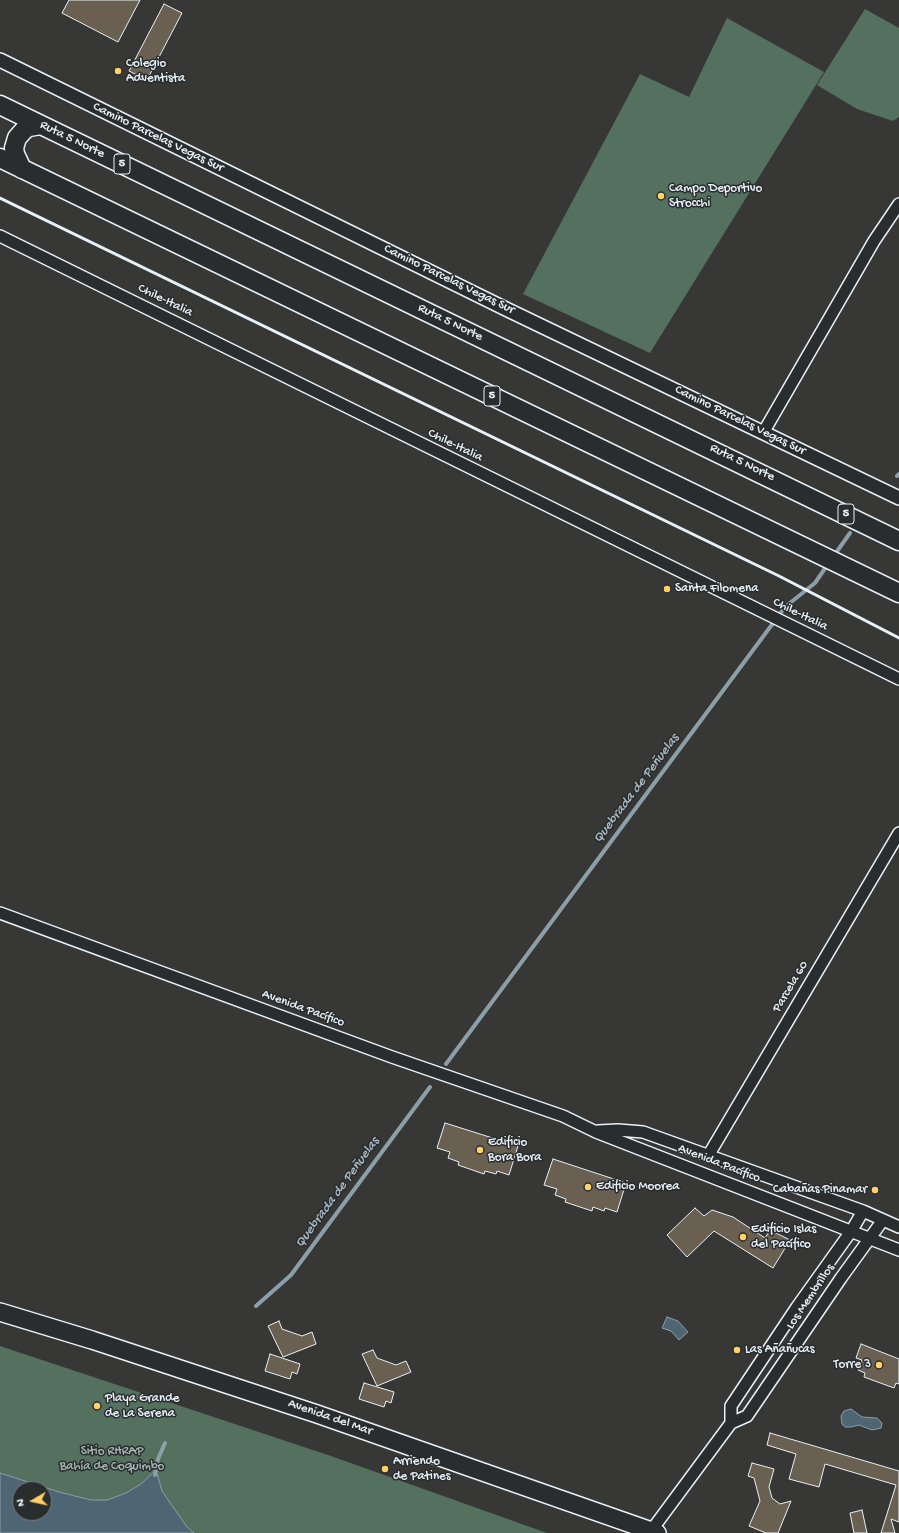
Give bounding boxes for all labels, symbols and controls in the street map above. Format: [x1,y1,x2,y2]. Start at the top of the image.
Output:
place label: Colegio Adventista [126,56,185,87]
marker: Colegio Adventista [113,66,123,76]
street label: Camino Parcelas Vegas Sur [90,100,226,176]
street label: Ruta 5 Norte [37,118,107,162]
road number: 5 [114,154,130,174]
place label: Campo Deportivo Strocchi [669,181,762,212]
marker: Campo Deportivo Strocchi [656,191,666,201]
street label: Camino Parcelas Vegas Sur [381,242,517,318]
street label: Chile-Italia [135,281,195,321]
street label: Ruta 5 Norte [415,301,485,345]
street label: Camino Parcelas Vegas Sur [672,383,808,459]
road number: 5 [484,386,500,406]
street label: Chile-Italia [425,426,485,466]
street label: Ruta 5 Norte [707,441,777,485]
road number: 5 [838,504,854,524]
place label: Santa Filomena [675,581,758,597]
marker: Santa Filomena [662,584,672,594]
street label: Chile-Italia [770,595,830,635]
water label: Quebrada de Peñuelas [590,731,684,847]
street label: Parcela 60 [770,958,812,1016]
street label: Avenida Pacífico [260,987,346,1031]
water label: Quebrada de Peñuelas [292,1134,384,1252]
place label: Edificio Bora Bora [488,1135,542,1166]
street label: Avenida Pacífico [676,1141,762,1187]
marker: Edificio Bora Bora [475,1145,485,1155]
place label: Edificio Moorea [596,1179,679,1195]
marker: Edificio Moorea [583,1182,593,1192]
place label: Cabañas Pinamar [773,1182,867,1198]
marker: Cabañas Pinamar [870,1185,880,1195]
place label: Edificio Islas del Pacífico [751,1222,816,1253]
marker: Edificio Islas del Pacífico [738,1232,748,1242]
street label: Los Membrillos [783,1261,839,1333]
place label: Las Añañucas [745,1342,815,1358]
marker: Las Añañucas [732,1345,742,1355]
place label: Torre 3 [834,1357,871,1373]
marker: Torre 3 [874,1360,884,1370]
place label: Playa Grande de La Serena [105,1391,179,1422]
street label: Avenida del Mar [286,1396,374,1440]
marker: Playa Grande de La Serena [92,1401,102,1411]
park label: Sitio RHRAP Bahía de Coquimbo [60,1444,164,1475]
place label: Arriendo de Patines [393,1454,451,1485]
marker: Arriendo de Patines [380,1464,390,1474]
north arrow [12,1481,52,1521]
text: N [15,1498,28,1507]

